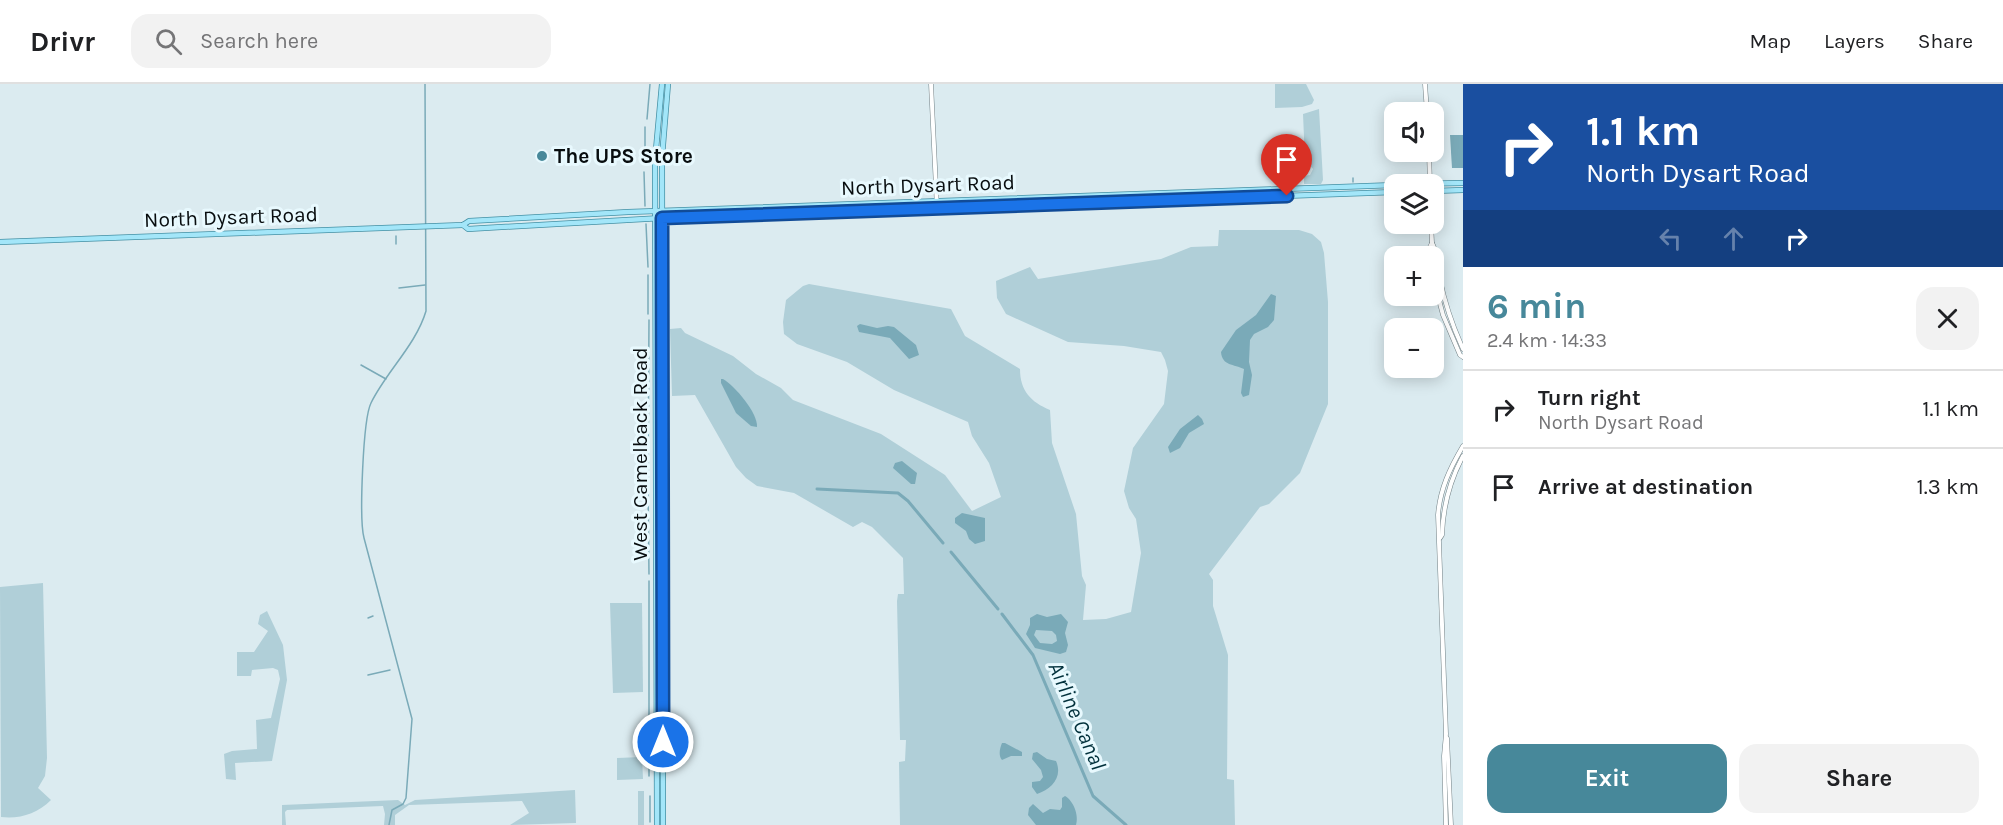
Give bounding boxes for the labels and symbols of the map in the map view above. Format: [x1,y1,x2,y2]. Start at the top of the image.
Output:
pin [1261,134,1312,196]
place label: The UPS Store [554,144,693,168]
marker: The UPS Store [535,149,549,163]
street label: North Dysart Road [841,170,1015,200]
street label: North Dysart Road [144,202,318,232]
street label: West Camelback Road [628,347,652,561]
water label: Airline Canal [1043,658,1111,774]
position arrow [631,710,695,774]

